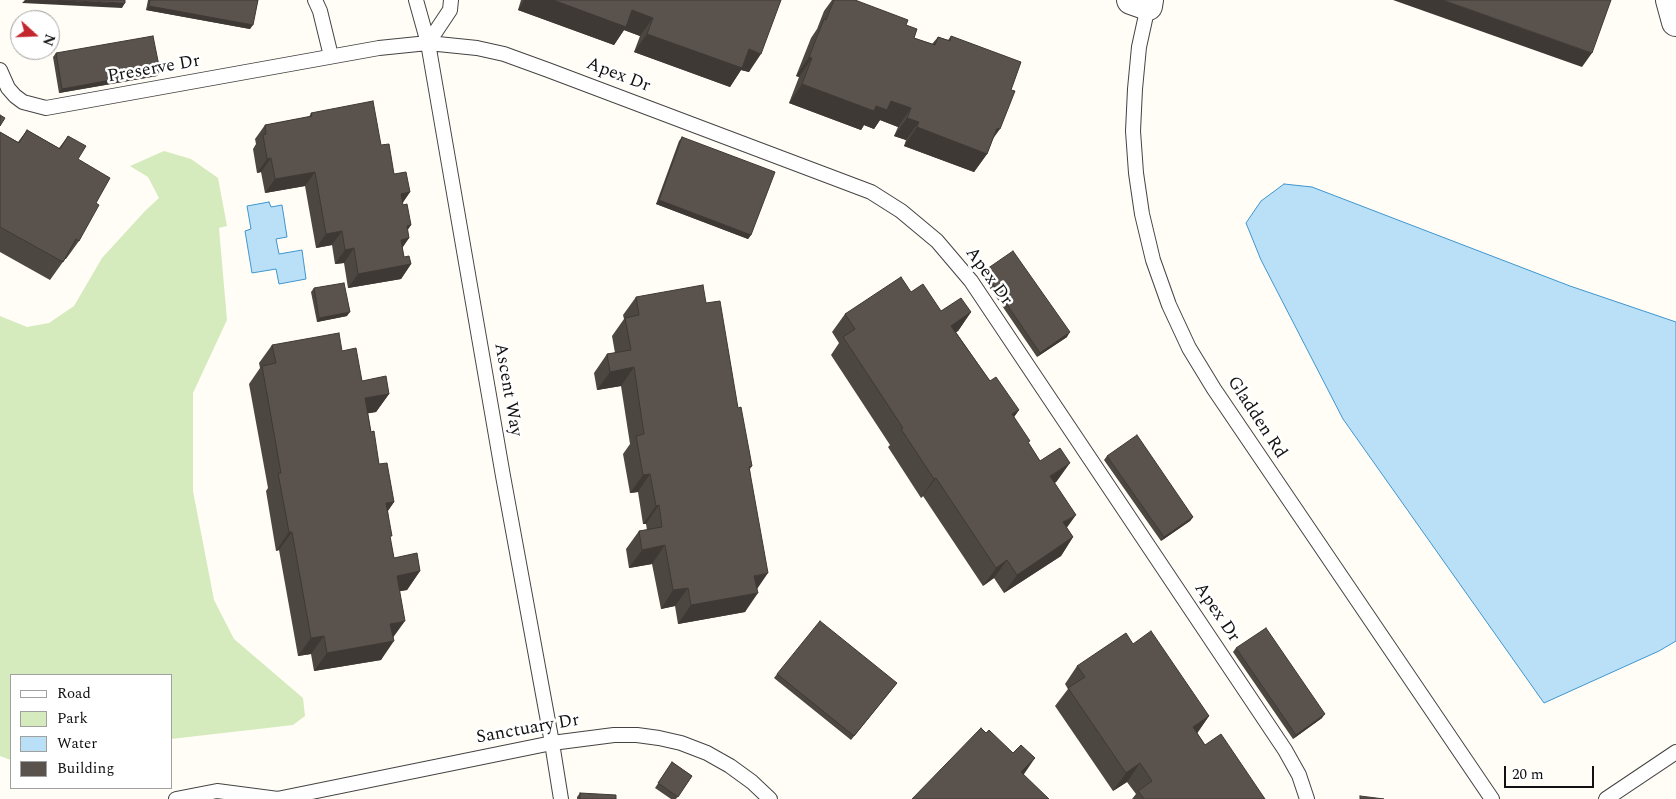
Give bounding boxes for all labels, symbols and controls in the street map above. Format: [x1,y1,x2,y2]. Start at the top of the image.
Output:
north arrow [10,10,60,60]
text: N [37,31,60,49]
street label: Preserve Dr [106,51,202,89]
street label: Apex Dr [583,54,653,98]
street label: Apex Dr [960,244,1016,310]
street label: Ascent Way [488,342,526,438]
street label: Gladden Rd [1221,373,1291,463]
street label: Apex Dr [1188,579,1244,647]
legend [10,674,172,789]
text: Road [57,682,91,705]
text: Park [57,707,88,730]
street label: Sanctuary Dr [475,710,581,750]
text: Water [57,732,97,755]
scale bar [1506,756,1596,788]
text: Building [57,757,114,780]
text: 20 m [1512,763,1544,786]

